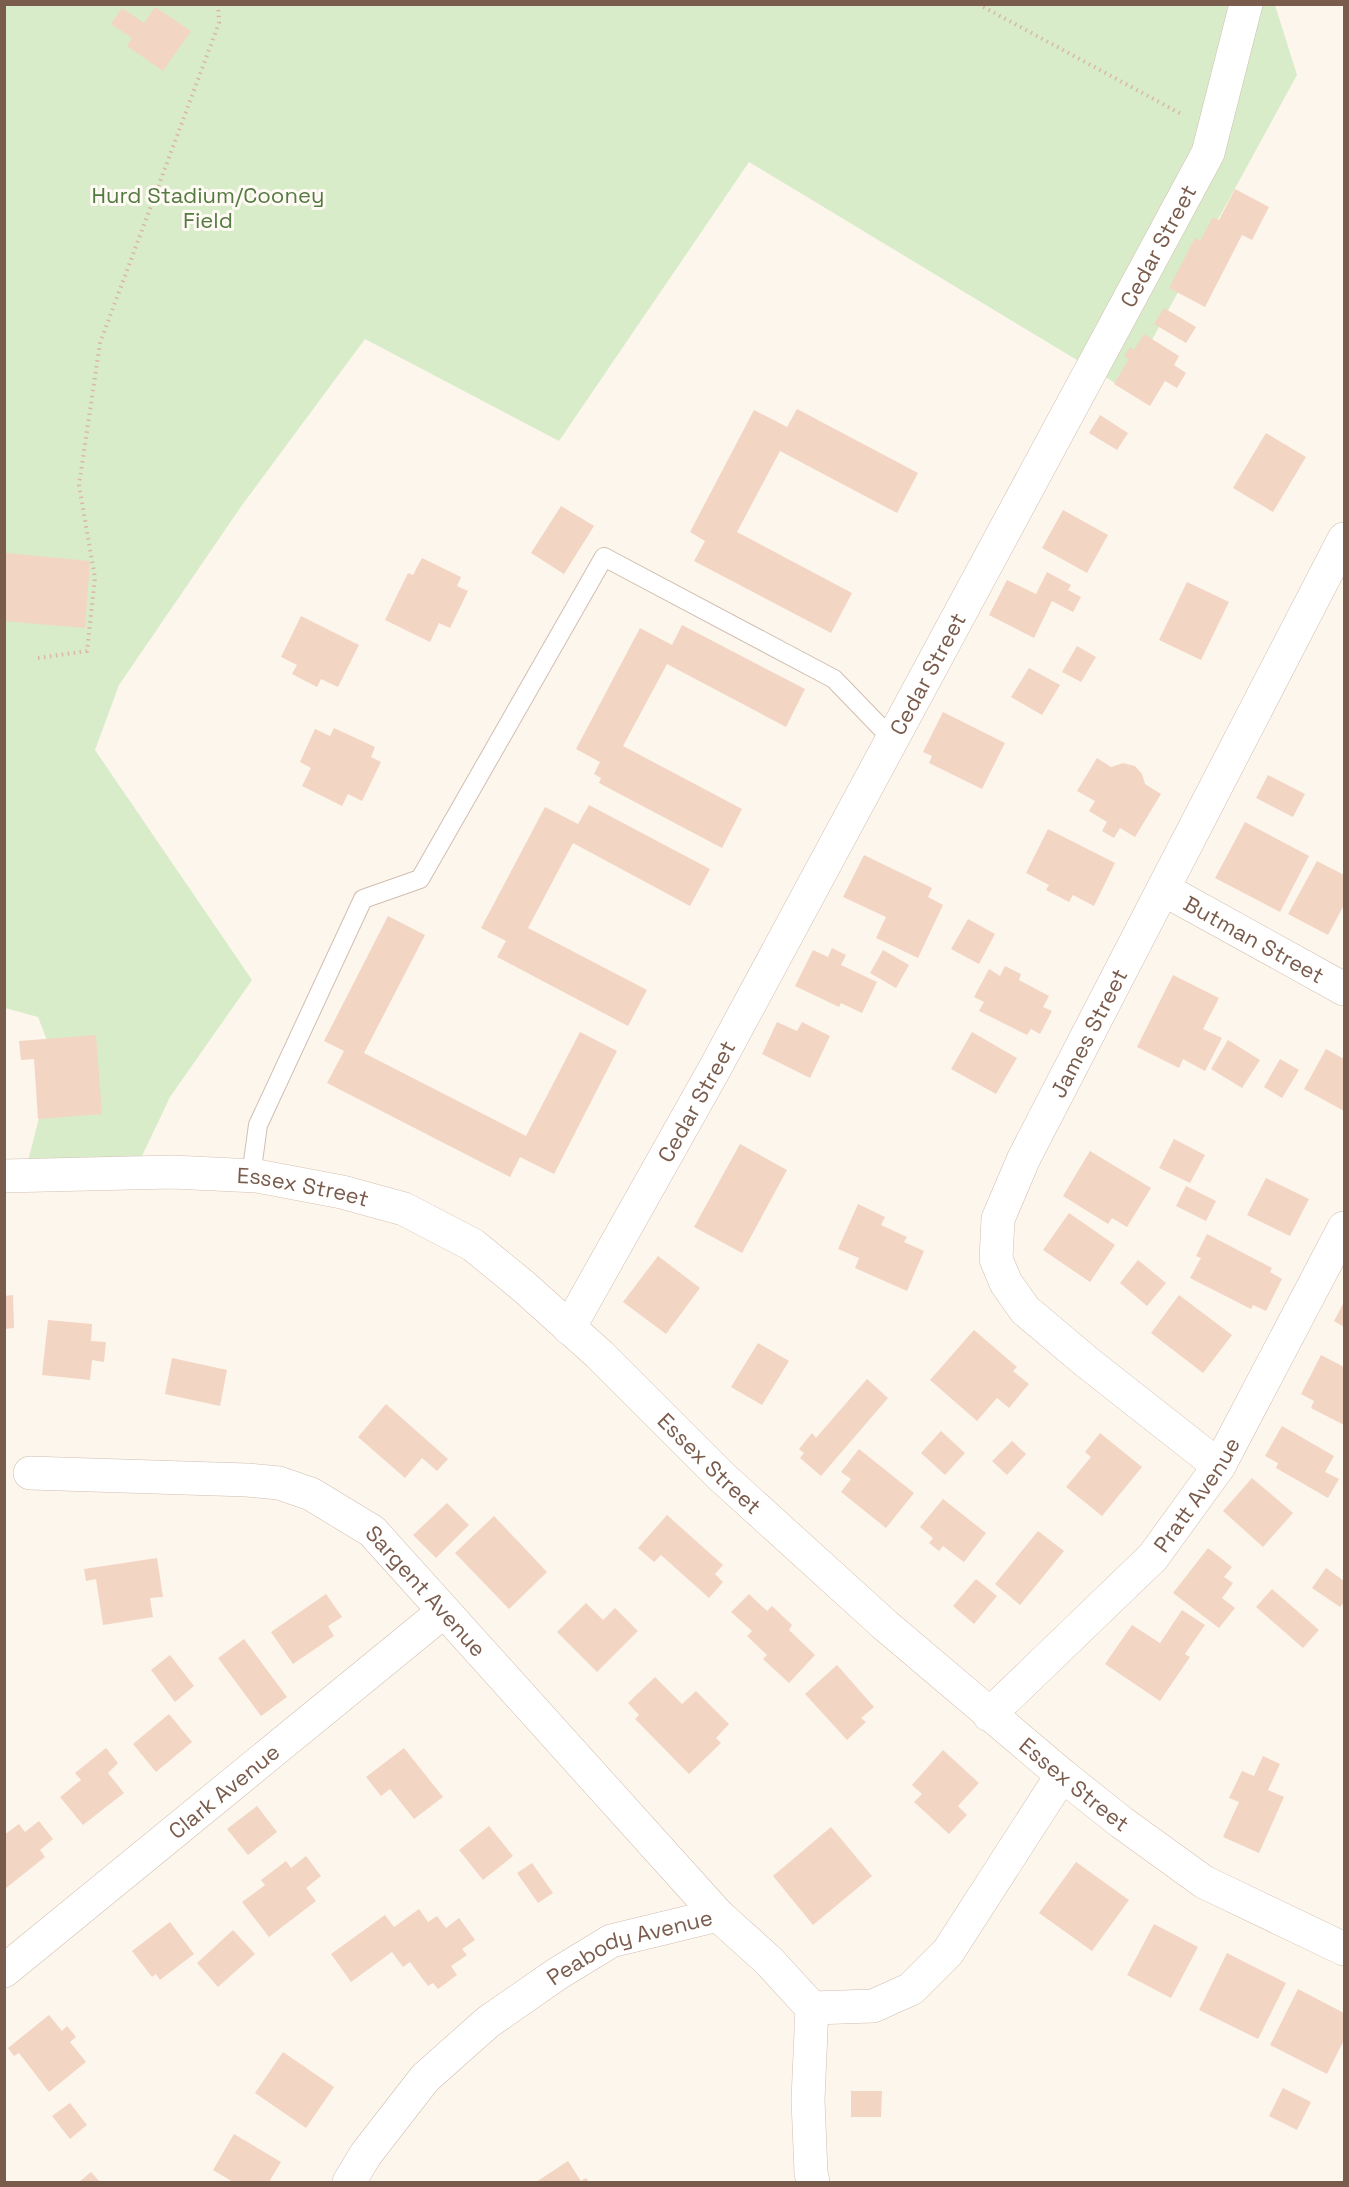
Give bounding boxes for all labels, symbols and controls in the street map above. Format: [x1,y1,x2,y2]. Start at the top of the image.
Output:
street label: Cedar Street [1114,180,1202,312]
park label: Hurd Stadium/Cooney Field [92,181,324,234]
street label: Cedar Street [883,608,972,740]
street label: Butman Street [1179,889,1329,989]
street label: James Street [1044,964,1134,1102]
street label: Cedar Street [651,1035,741,1167]
street label: Essex Street [236,1161,372,1213]
street label: Essex Street [652,1407,767,1520]
street label: Pratt Avenue [1147,1432,1246,1558]
street label: Sargent Avenue [359,1519,492,1662]
street label: Essex Street [1014,1731,1135,1837]
street label: Clark Avenue [163,1738,285,1845]
street label: Peabody Avenue [541,1903,715,1991]

